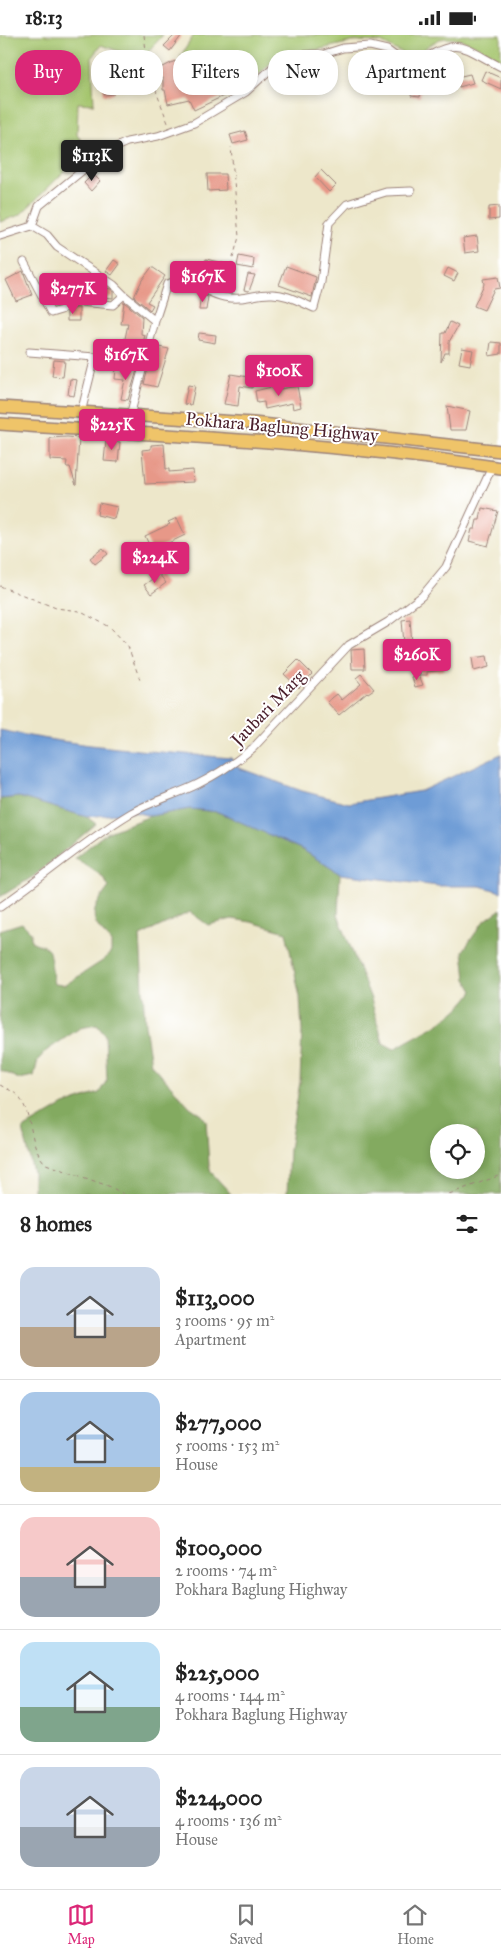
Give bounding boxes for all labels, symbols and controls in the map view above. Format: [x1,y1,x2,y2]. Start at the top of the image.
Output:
text: 18:13 [25,6,63,29]
chip: Buy [15,50,81,95]
chip: Rent [91,50,163,95]
chip: Filters [173,50,258,95]
chip: New [268,50,338,95]
chip: Apartment [348,50,464,95]
pin: $113K [57,139,127,182]
text: $113K [72,146,112,165]
pin: $167K [168,261,238,303]
text: $167K [181,267,225,286]
pin: $277K [38,273,108,315]
text: $277K [50,279,96,298]
pin: $167K [91,339,161,381]
text: $167K [104,345,148,364]
pin: $100K [244,355,314,397]
text: $100K [256,361,302,380]
street label: Pokhara Baglung Highway [184,408,380,447]
pin: $225K [77,409,147,451]
text: $225K [90,415,134,434]
pin: $224K [120,541,190,584]
text: $224K [132,548,178,567]
pin: $260K [382,639,452,681]
text: $260K [394,645,440,664]
street label: Jaubari Marg [225,665,311,753]
map controls [430,1124,485,1179]
button: locate [430,1124,485,1179]
icon: filters [453,1210,481,1238]
text: 8 homes [20,1211,92,1237]
text: $113,000 [175,1285,255,1311]
icon: home [60,1287,120,1347]
text: 3 rooms · 95 m² [175,1311,274,1330]
text: Apartment [175,1330,247,1349]
text: $277,000 [175,1410,262,1436]
icon: home [60,1412,120,1472]
text: 5 rooms · 153 m² [175,1436,279,1455]
text: House [175,1455,218,1474]
text: $100,000 [175,1535,262,1561]
icon: home [60,1537,120,1597]
text: 2 rooms · 74 m² [175,1561,277,1580]
text: Pokhara Baglung Highway [175,1580,347,1599]
text: $225,000 [175,1660,259,1686]
icon: home [60,1662,120,1722]
text: 4 rooms · 144 m² [175,1686,285,1705]
text: Pokhara Baglung Highway [175,1705,347,1724]
text: $224,000 [175,1785,263,1811]
icon: home [60,1787,120,1847]
text: 4 rooms · 136 m² [175,1811,282,1830]
text: House [175,1830,218,1849]
tab: Map [67,1901,95,1948]
tab: Saved [230,1901,263,1948]
tab: Home [397,1901,434,1948]

